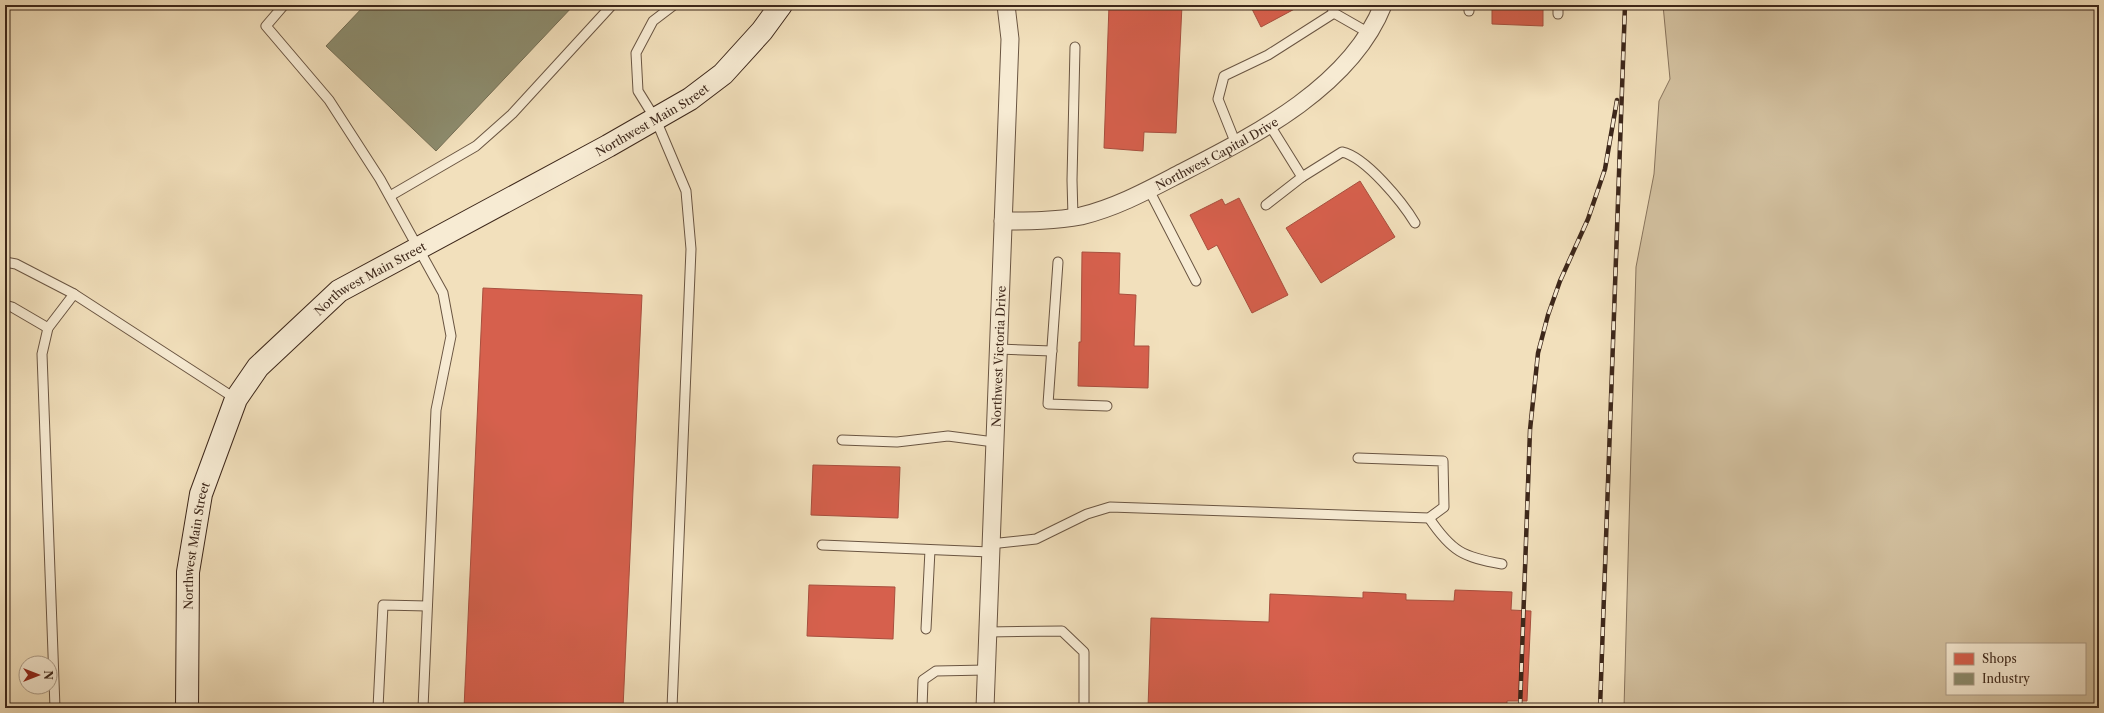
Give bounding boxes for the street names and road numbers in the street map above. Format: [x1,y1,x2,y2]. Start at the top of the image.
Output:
street label: Northwest Main Street [593,80,712,159]
street label: Northwest Capital Drive [1152,113,1281,193]
street label: Northwest Main Street [311,238,429,318]
street label: Northwest Victoria Drive [988,285,1008,427]
street label: Northwest Main Street [180,479,213,610]

